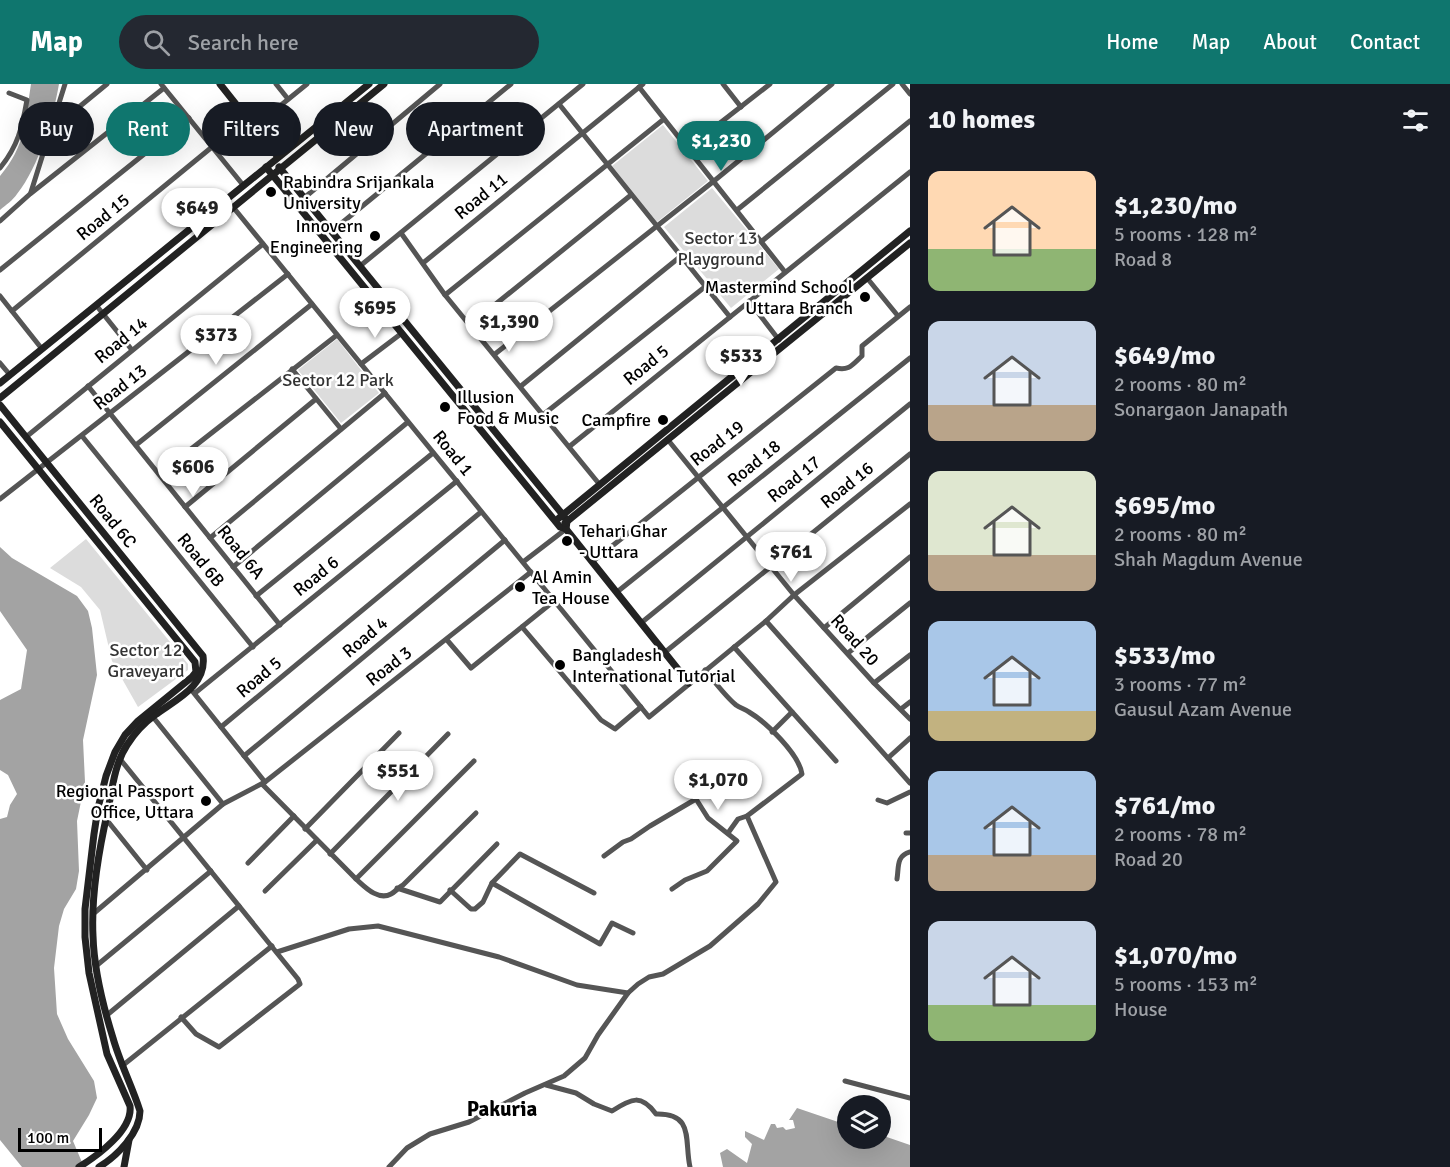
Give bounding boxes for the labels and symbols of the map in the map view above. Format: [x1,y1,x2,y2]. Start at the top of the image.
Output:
pin: $1,230 [672,121,770,172]
street label: Road 11 [450,168,512,224]
place label: Rabindra Srijankala University [283,171,434,214]
marker: Rabindra Srijankala University [264,185,278,199]
pin: $649 [161,188,233,239]
street label: Road 15 [72,189,134,245]
place label: Innovern Engineering [270,215,363,258]
park label: Sector 13 Playground [677,227,765,270]
marker: Innovern Engineering [368,229,382,243]
place label: Mastermind School Uttara Branch [705,276,853,319]
pin: $695 [339,288,411,339]
marker: Mastermind School Uttara Branch [858,290,872,304]
pin: $1,390 [460,302,558,353]
street label: Road 14 [90,312,152,368]
pin: $373 [180,315,252,366]
pin: $533 [705,336,777,387]
street label: Road 5 [619,340,673,390]
street label: Road 13 [89,359,151,415]
park label: Sector 12 Park [282,369,394,391]
place label: Illusion Food & Music [457,386,559,429]
marker: Illusion Food & Music [438,400,452,414]
place label: Campfire [581,409,651,431]
marker: Campfire [656,413,670,427]
street label: Road 19 [686,415,748,471]
street label: Road 1 [428,426,478,480]
street label: Road 18 [723,435,785,491]
pin: $606 [157,447,229,498]
street label: Road 17 [763,451,825,507]
street label: Road 16 [816,457,878,513]
street label: Road 6C [85,490,141,553]
place label: Tehari Ghar - Uttara [579,520,668,563]
street label: Road 6A [213,521,269,583]
street label: Road 6B [173,529,229,592]
pin: $761 [755,532,827,583]
marker: Tehari Ghar - Uttara [560,534,574,548]
street label: Road 6 [289,551,343,601]
place label: Al Amin Tea House [532,566,610,609]
marker: Al Amin Tea House [513,580,527,594]
street label: Road 20 [826,610,884,670]
street label: Road 4 [338,612,392,662]
park label: Sector 12 Graveyard [108,639,184,682]
street label: Road 3 [362,641,416,691]
place label: Bangladesh International Tutorial [572,644,735,687]
street label: Road 5 [232,652,286,702]
marker: Bangladesh International Tutorial [553,658,567,672]
pin: $551 [362,751,434,802]
pin: $1,070 [669,760,767,811]
place label: Regional Passport Office, Uttara [56,780,194,823]
marker: Regional Passport Office, Uttara [199,794,213,808]
district label: Pakuria [467,1096,538,1122]
scale bar [18,1125,102,1152]

